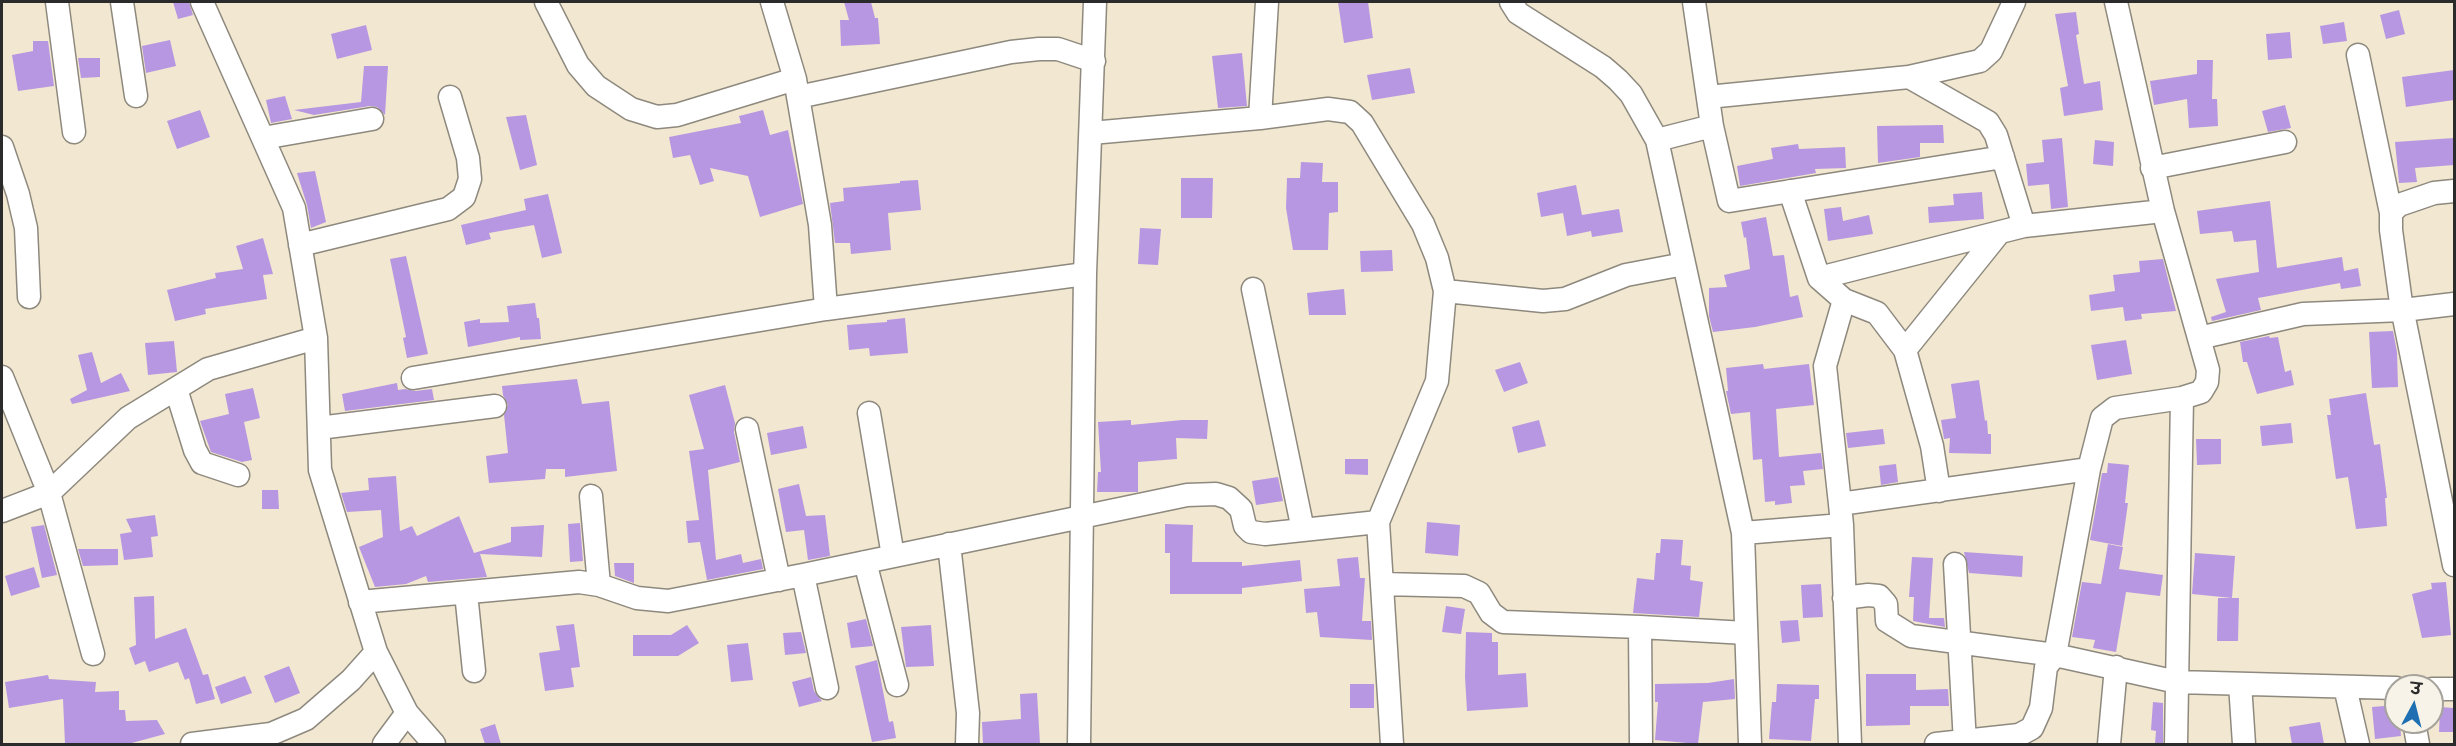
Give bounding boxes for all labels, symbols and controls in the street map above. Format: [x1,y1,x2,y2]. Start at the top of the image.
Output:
north arrow [2384,674,2444,734]
text: उ [2409,677,2423,700]

